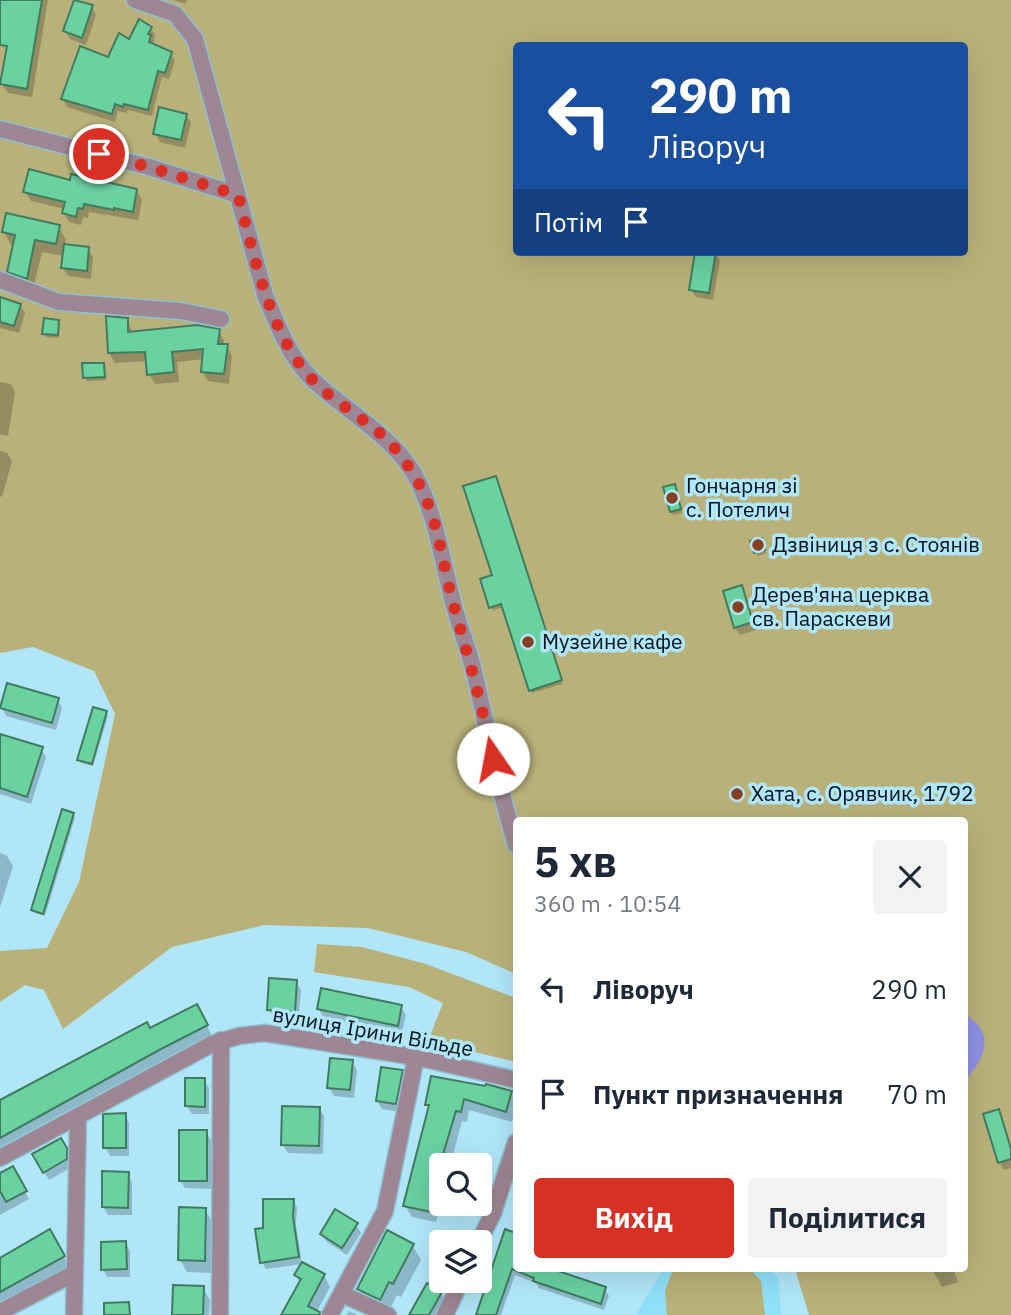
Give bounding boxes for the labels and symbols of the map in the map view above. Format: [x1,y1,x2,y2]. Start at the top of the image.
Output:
pin [69,124,129,184]
place label: Гончарня зі с. Потелич [686,471,798,523]
marker: Гончарня зі с. Потелич [664,490,680,506]
place label: Дзвіниця з с. Стоянів [772,530,980,558]
marker: Дзвіниця з с. Стоянів [750,537,766,553]
place label: Дерев'яна церква св. Параскеви [752,580,929,632]
marker: Дерев'яна церква св. Параскеви [730,599,746,615]
place label: Музейне кафе [542,627,683,655]
marker: Музейне кафе [520,634,536,650]
position arrow [456,722,530,796]
place label: Хата, с. Орявчик, 1792 [751,779,974,807]
marker: Хата, с. Орявчик, 1792 [729,786,745,802]
street label: вулиця Ірини Вільде [271,1000,476,1062]

